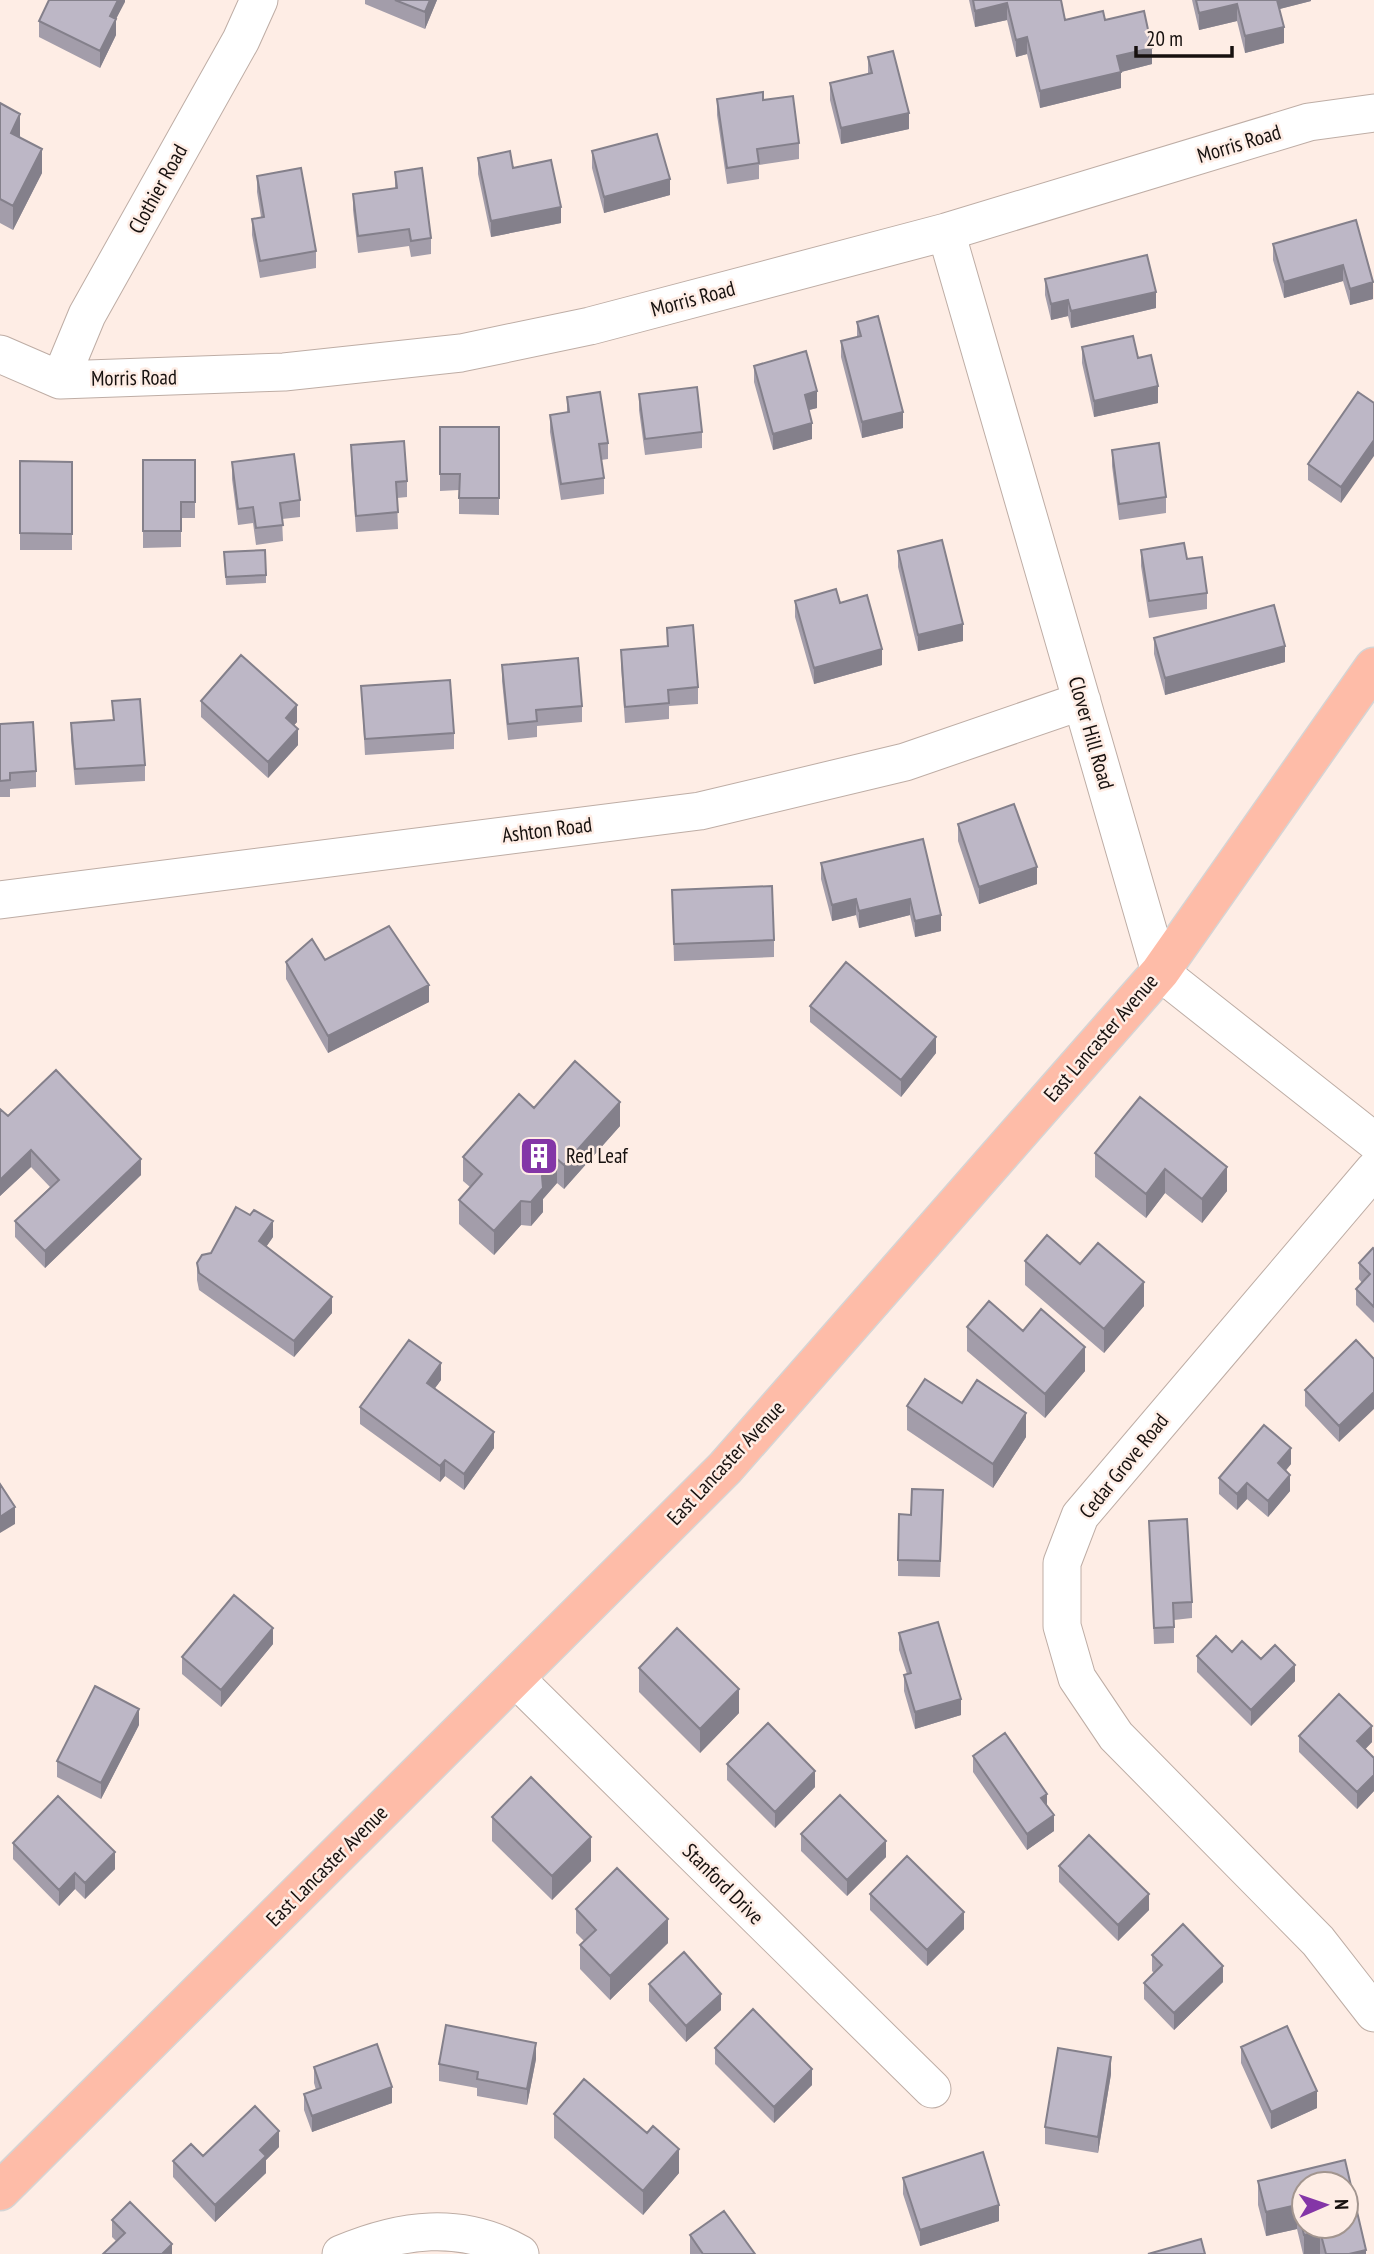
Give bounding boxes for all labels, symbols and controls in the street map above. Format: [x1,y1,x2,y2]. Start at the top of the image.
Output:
scale bar [1136,14,1232,58]
text: 20 m [1146,25,1183,52]
street label: Morris Road [1194,118,1284,169]
street label: Clothier Road [122,139,193,238]
street label: Morris Road [648,274,738,323]
street label: Morris Road [91,363,177,392]
street label: Clover Hill Road [1062,673,1120,792]
street label: Ashton Road [500,811,593,848]
street label: East Lancaster Avenue [1038,968,1164,1107]
building icon: Red Leaf [518,1135,560,1177]
place label: Red Leaf [566,1142,628,1169]
street label: East Lancaster Avenue [661,1395,790,1531]
street label: Cedar Grove Road [1073,1408,1174,1524]
street label: East Lancaster Avenue [260,1799,393,1932]
street label: Stanford Drive [677,1837,770,1930]
north arrow [1290,2170,1360,2240]
text: N [1330,2199,1354,2210]

